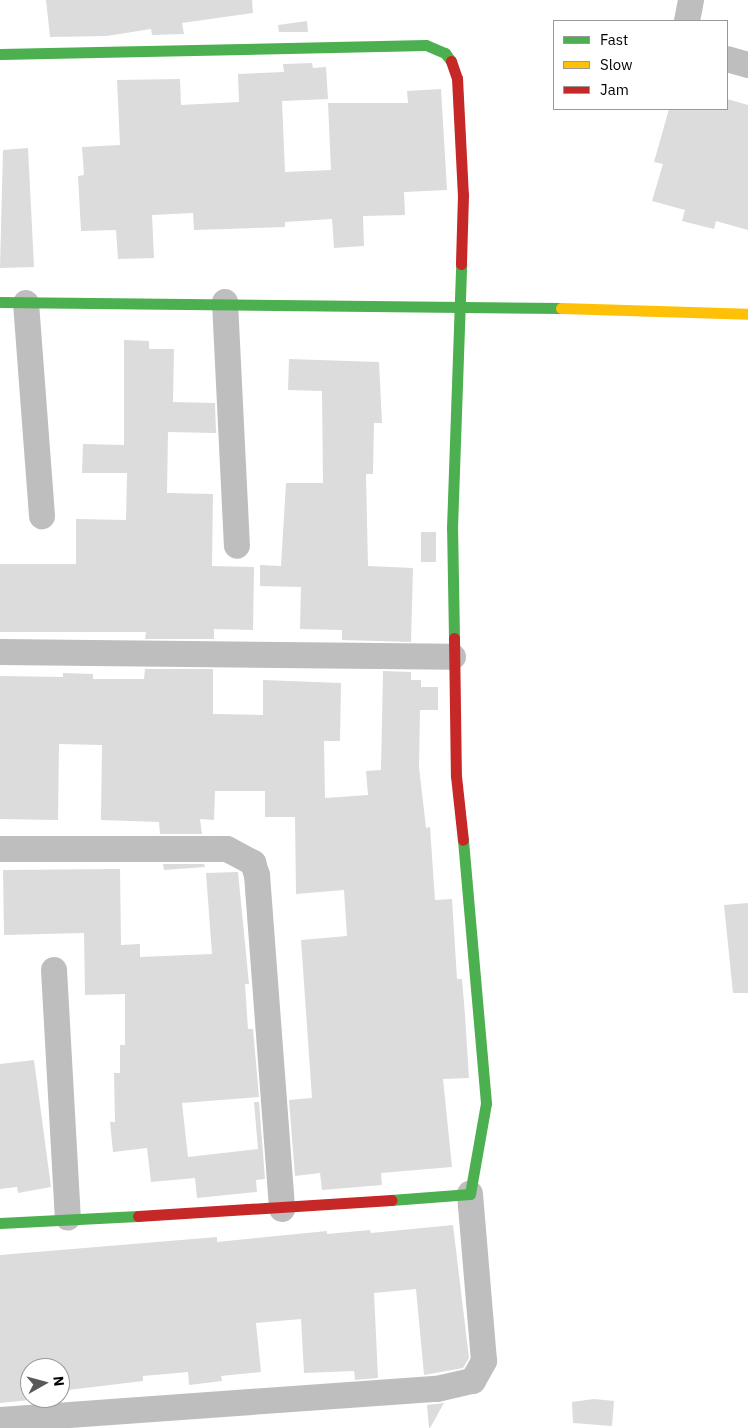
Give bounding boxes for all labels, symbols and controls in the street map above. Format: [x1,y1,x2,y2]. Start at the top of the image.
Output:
legend [553,20,728,110]
text: Fast [600,30,628,49]
text: Slow [600,55,633,74]
text: Jam [600,80,629,99]
north arrow [20,1358,70,1408]
text: N [49,1375,68,1387]

